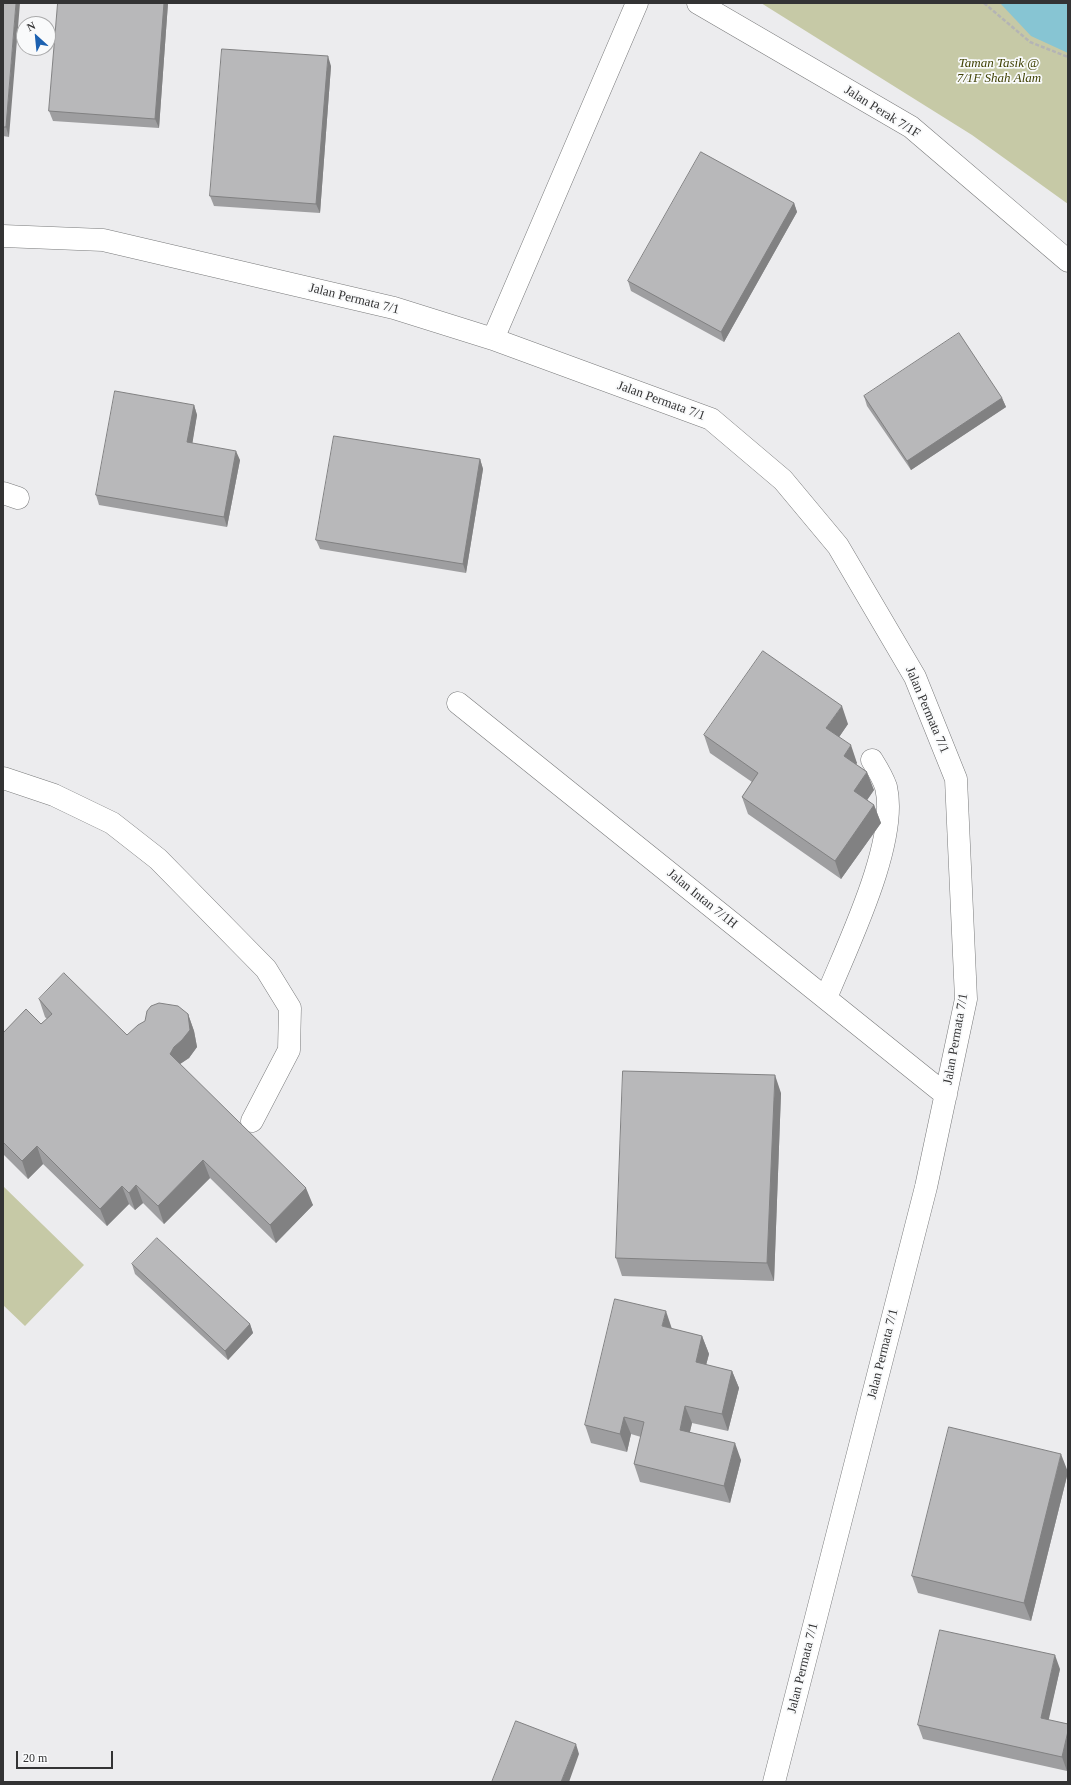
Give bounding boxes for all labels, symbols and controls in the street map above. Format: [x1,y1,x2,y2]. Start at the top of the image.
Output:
north arrow [16,16,56,56]
text: N [25,19,37,33]
park label: Taman Tasik @ 7/1F Shah Alam [957,56,1041,87]
street label: Jalan Perak 7/1F [841,82,923,142]
street label: Jalan Permata 7/1 [307,280,401,318]
street label: Jalan Permata 7/1 [615,378,707,424]
street label: Jalan Permata 7/1 [902,664,952,756]
street label: Jalan Intan 7/1H [664,866,740,932]
street label: Jalan Permata 7/1 [940,992,972,1086]
street label: Jalan Permata 7/1 [864,1307,902,1401]
street label: Jalan Permata 7/1 [784,1621,822,1715]
scale bar [18,1743,115,1769]
text: 20 m [23,1751,47,1765]

